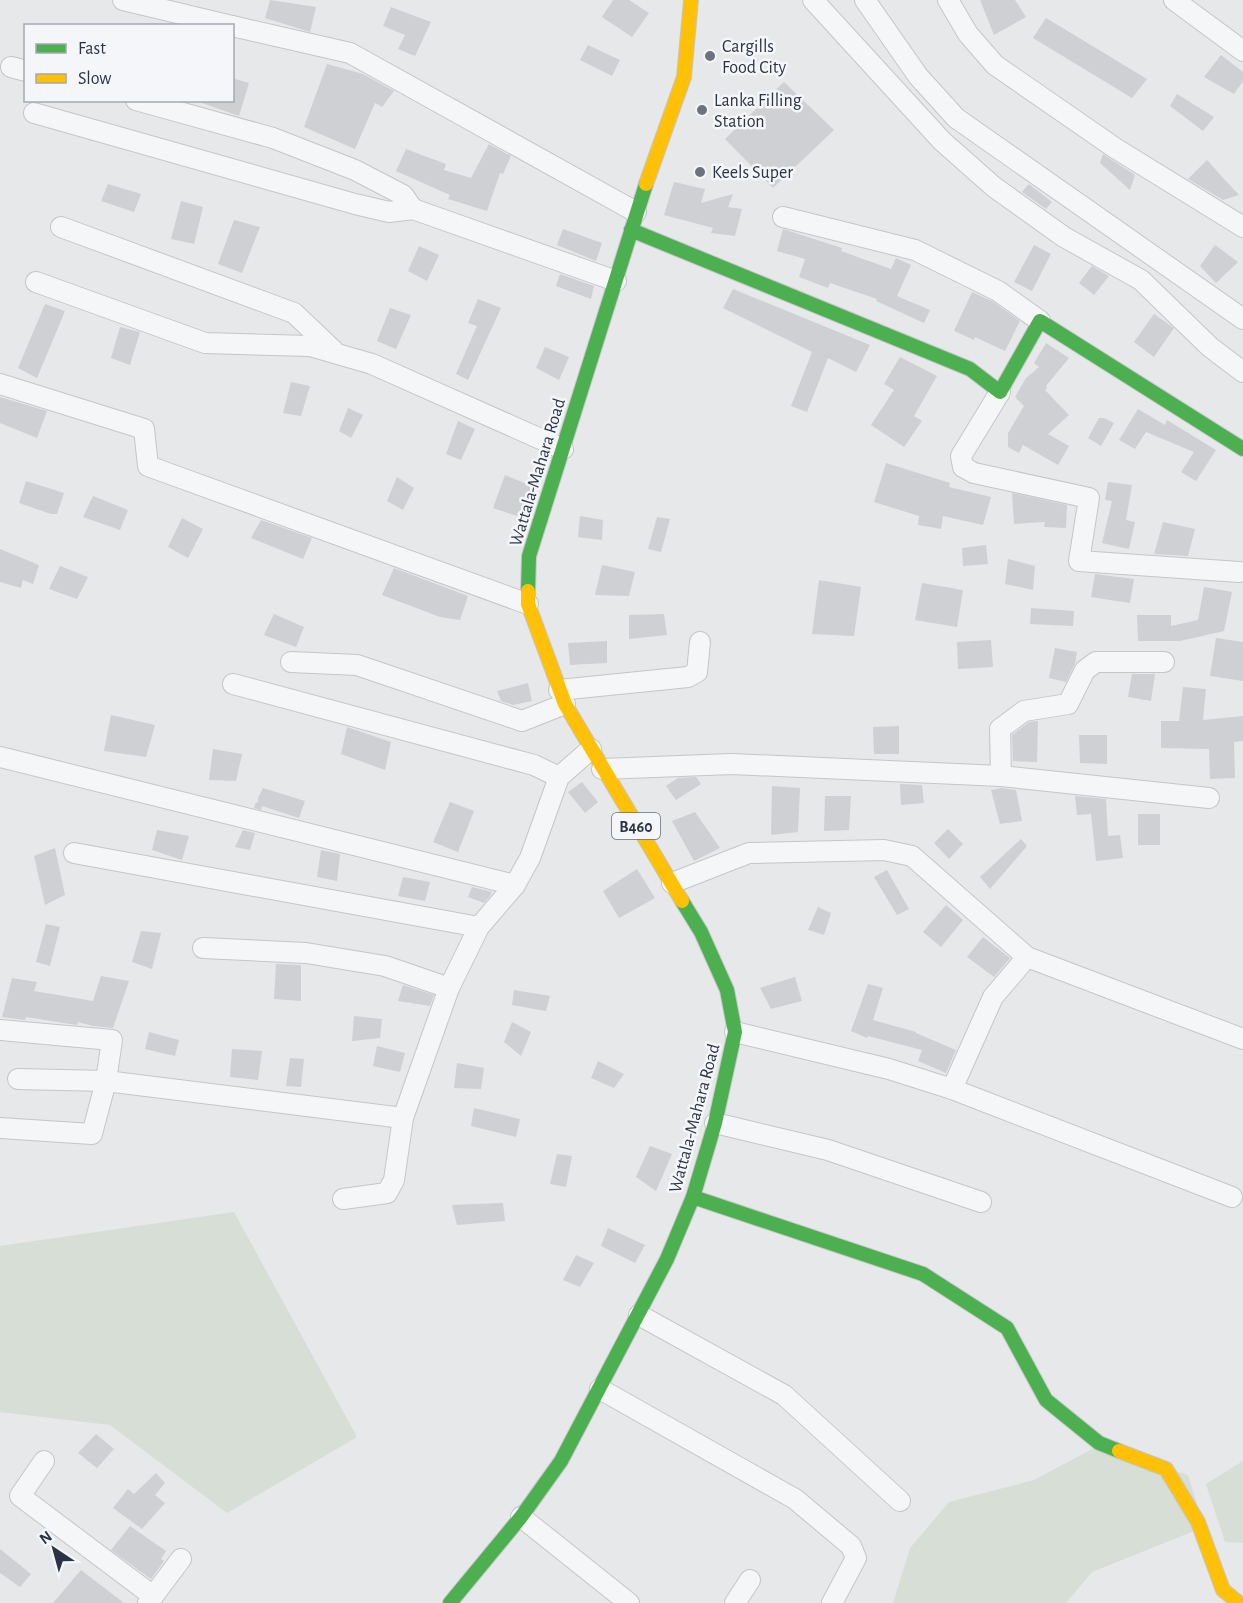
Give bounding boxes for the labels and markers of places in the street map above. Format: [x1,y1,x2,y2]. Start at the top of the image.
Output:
place label: Cargills Food City [722,38,787,77]
marker: Cargills Food City [703,49,717,63]
place label: Lanka Filling Station [714,92,802,131]
marker: Lanka Filling Station [695,103,709,117]
place label: Keels Super [712,164,793,182]
marker: Keels Super [693,165,707,179]

